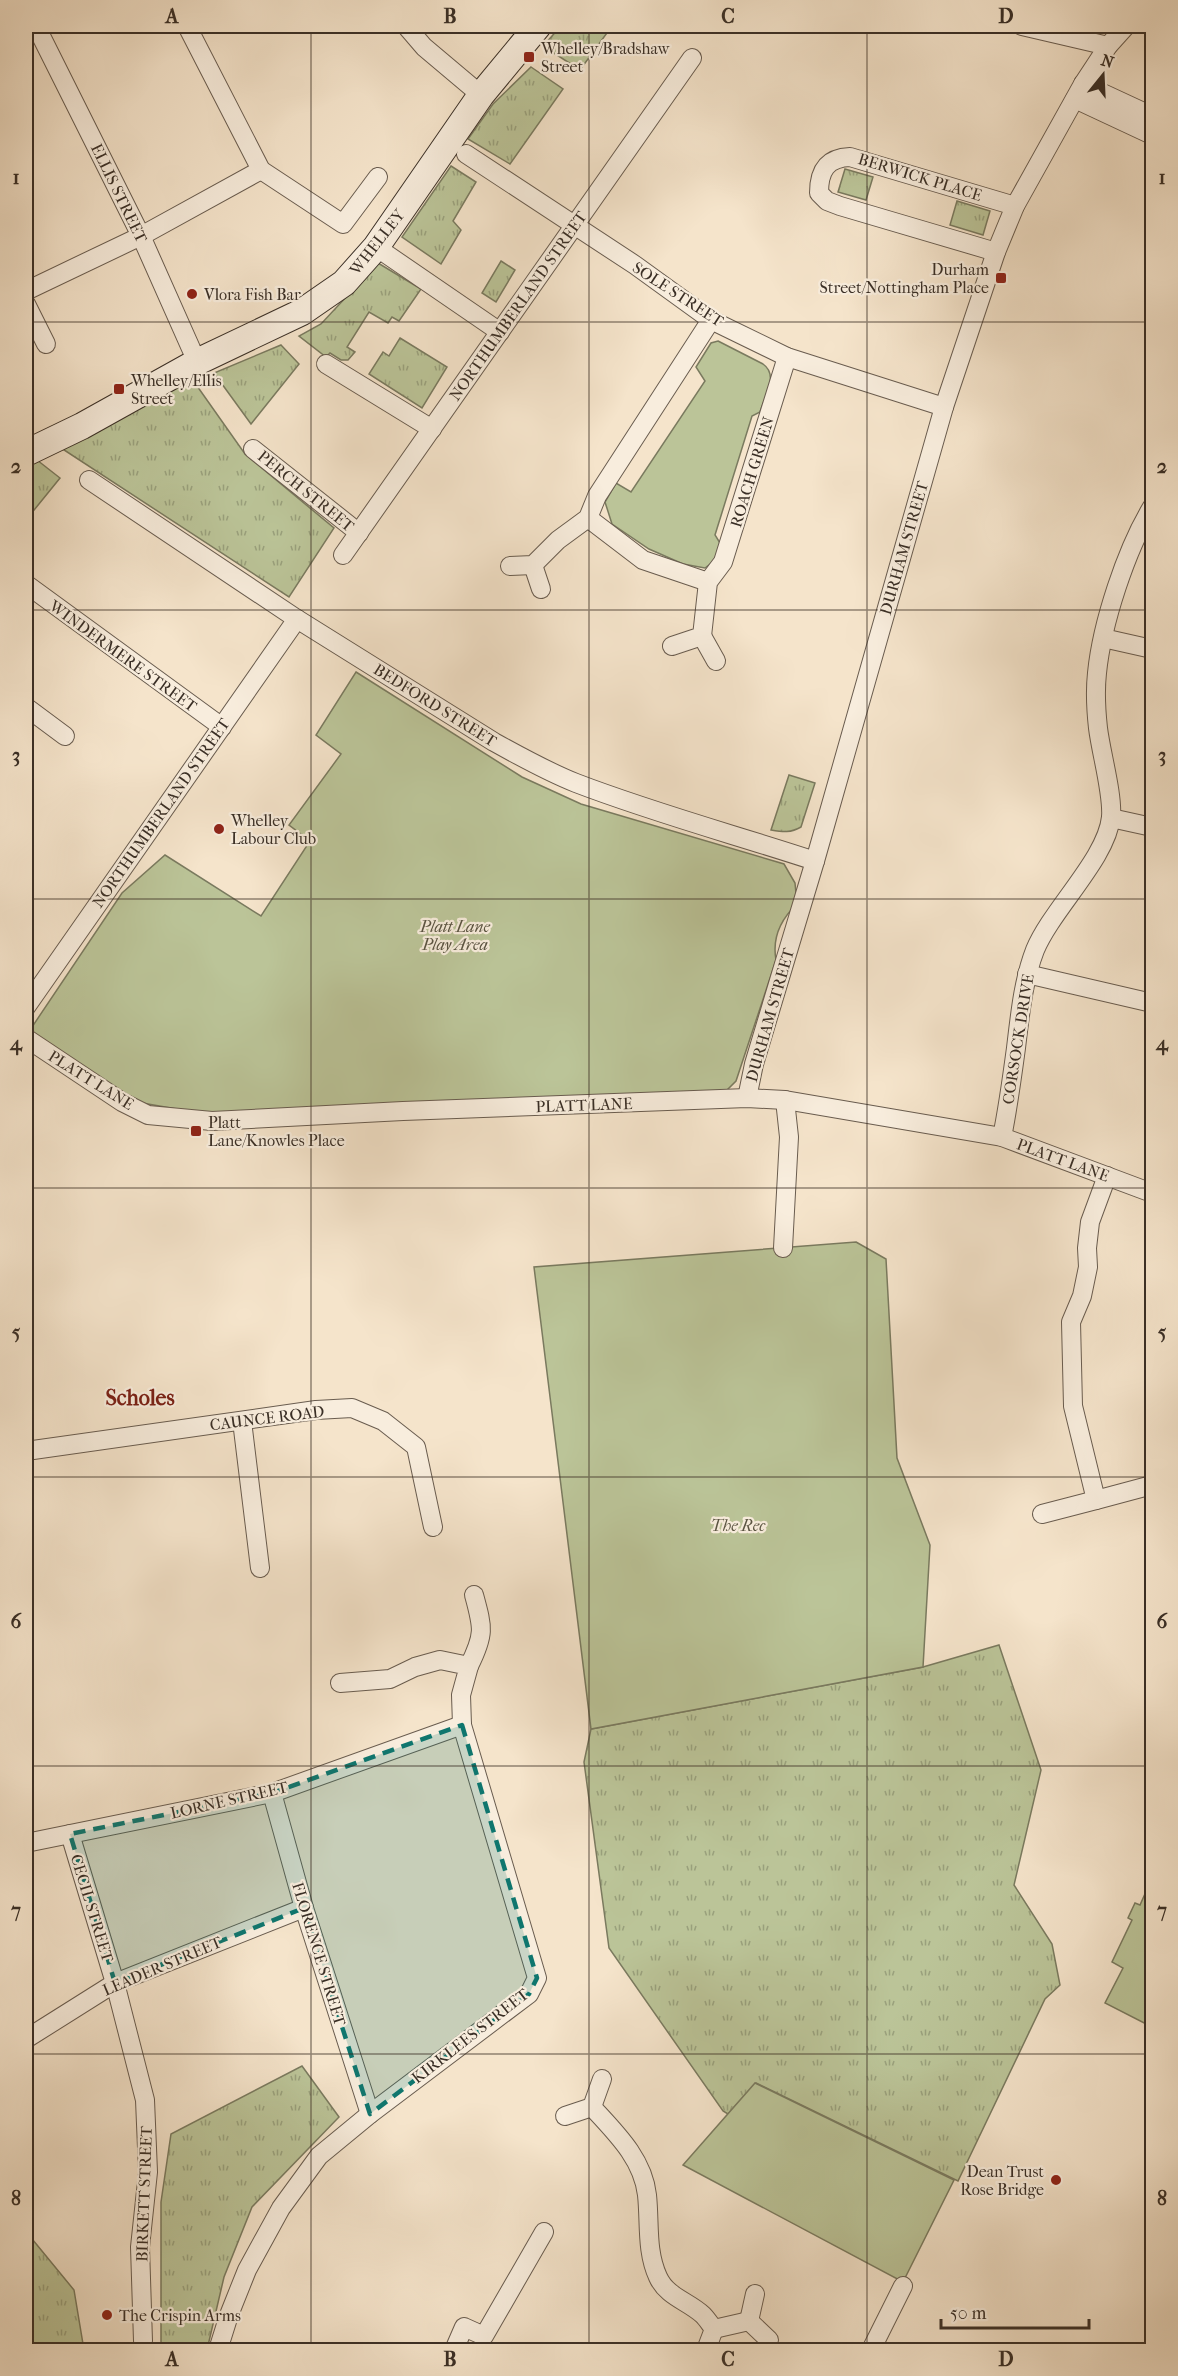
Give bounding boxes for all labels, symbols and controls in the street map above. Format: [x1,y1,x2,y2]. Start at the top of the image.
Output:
text: A [164,5,180,28]
text: B [443,5,457,28]
text: C [721,5,735,28]
text: D [998,5,1014,28]
place label: Whelley/Bradshaw Street [540,39,670,76]
north arrow [1073,45,1133,105]
marker: Whelley/Bradshaw Street [522,50,536,64]
text: N [1099,50,1117,72]
street label: ELLIS STREET [87,140,151,246]
street label: BERWICK PLACE [856,149,984,205]
text: 1 [12,166,20,189]
text: 1 [1158,166,1166,189]
street label: WHELLEY [345,205,409,279]
street label: NORTHUMBERLAND STREET [445,208,591,404]
street label: SOLE STREET [629,258,727,331]
place label: Durham Street/Nottingham Place [819,260,990,297]
marker: Durham Street/Nottingham Place [994,271,1008,285]
place label: Vlora Fish Bar [203,285,301,304]
marker: Vlora Fish Bar [185,287,199,301]
place label: Whelley/Ellis Street [130,371,222,408]
marker: Whelley/Ellis Street [112,382,126,396]
street label: ROACH GREEN [726,414,778,530]
street label: PERCH STREET [254,446,358,536]
text: 2 [11,455,21,478]
text: 2 [1157,455,1167,478]
street label: DURHAM STREET [876,479,932,617]
street label: WINDERMERE STREET [45,596,201,716]
street label: BEDFORD STREET [370,659,500,751]
street label: NORTHUMBERLAND STREET [88,715,234,911]
text: 3 [12,744,20,767]
text: 3 [1158,744,1166,767]
place label: Whelley Labour Club [230,811,316,848]
marker: Whelley Labour Club [212,822,226,836]
park label: Platt Lane Play Area [419,917,490,954]
street label: DURHAM STREET [742,946,798,1084]
street label: CORSOCK DRIVE [998,972,1038,1106]
text: 4 [9,1032,23,1056]
text: 4 [1155,1032,1169,1056]
street label: PLATT LANE [45,1046,137,1114]
street label: PLATT LANE [535,1094,633,1116]
place label: Platt Lane/Knowles Place [208,1113,345,1150]
marker: Platt Lane/Knowles Place [189,1124,203,1138]
street label: PLATT LANE [1014,1134,1112,1186]
text: 5 [12,1321,21,1344]
text: 5 [1158,1321,1167,1344]
district label: Scholes [105,1385,175,1411]
street label: CAUNCE ROAD [209,1402,325,1434]
park label: The Rec [711,1516,766,1535]
text: 6 [11,1610,23,1633]
text: 6 [1157,1610,1169,1633]
street label: LORNE STREET [168,1777,290,1823]
street label: CECIL STREET [67,1852,117,1964]
street label: FLORENCE STREET [288,1880,350,2028]
text: 7 [10,1899,21,1922]
text: 7 [1156,1899,1167,1922]
street label: LEADER STREET [100,1932,225,2000]
street label: KIRKLEES STREET [408,1984,532,2087]
street label: BIRKETT STREET [132,2126,156,2262]
place label: Dean Trust Rose Bridge [960,2162,1044,2199]
marker: Dean Trust Rose Bridge [1049,2173,1063,2187]
text: 8 [11,2187,21,2210]
text: 8 [1157,2187,1167,2210]
scale bar [941,2292,1090,2330]
text: 50 m [950,2303,987,2324]
place label: The Crispin Arms [119,2306,241,2325]
marker: The Crispin Arms [100,2308,114,2322]
text: A [164,2348,180,2371]
text: B [443,2348,457,2371]
text: C [721,2348,735,2371]
text: D [998,2348,1014,2371]

